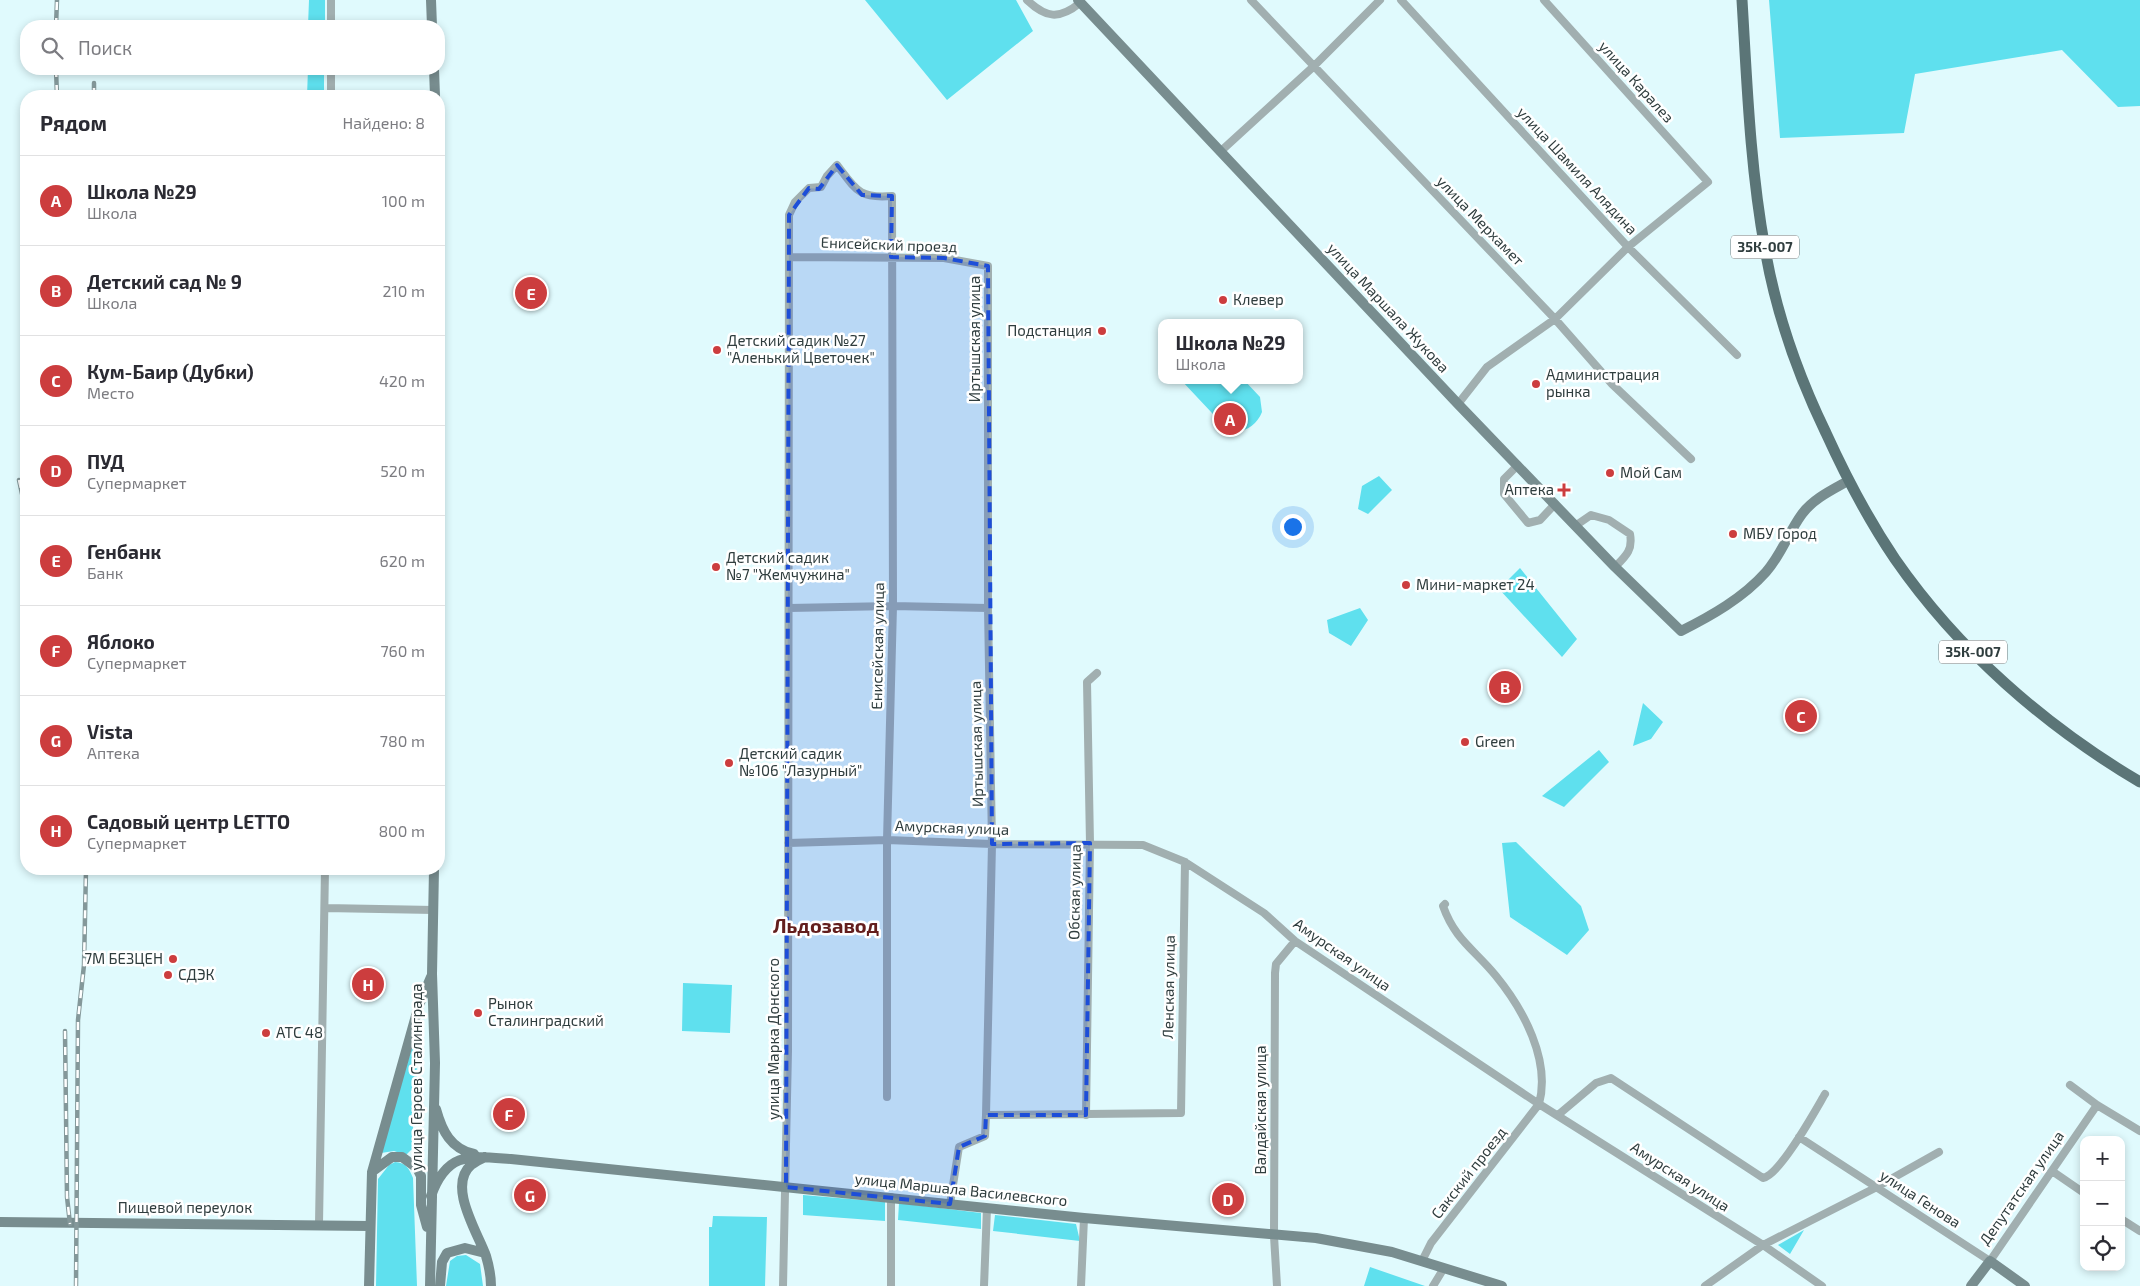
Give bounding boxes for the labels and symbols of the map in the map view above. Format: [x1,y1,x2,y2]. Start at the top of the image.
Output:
street label: улица Каралез [1595,37,1678,126]
street label: улица Шамиля Алядина [1513,103,1642,239]
street label: улица Мерхамет [1433,172,1528,270]
street label: Енисейский проезд [820,233,958,255]
road number: 35К-007 [1731,236,1799,258]
street label: улица Маршала Жукова [1323,239,1453,376]
pin: E [515,274,547,312]
street label: Иртышская улица [965,276,984,402]
place label: Клевер [1233,290,1284,308]
marker: Клевер [1217,294,1229,306]
place label: Подстанция [1007,321,1092,339]
marker: Подстанция [1096,325,1108,337]
place label: Детский садик №27 "Аленький Цветочек" [727,331,875,366]
marker: Детский садик №27 "Аленький Цветочек" [711,344,723,356]
place label: Администрация рынка [1546,365,1659,400]
marker: Администрация рынка [1530,378,1542,390]
pin: A [1214,400,1246,438]
place label: Мой Сам [1620,463,1682,481]
marker: Мой Сам [1604,467,1616,479]
place label: Аптека [1504,480,1554,498]
marker: Аптека [1558,484,1570,496]
your location [1280,514,1306,540]
place label: МБУ Город [1743,524,1817,542]
marker: МБУ Город [1727,528,1739,540]
place label: Детский садик №7 "Жемчужина" [726,548,850,584]
marker: Детский садик №7 "Жемчужина" [710,561,722,573]
place label: Мини-маркет 24 [1416,575,1535,593]
marker: Мини-маркет 24 [1400,579,1412,591]
street label: Енисейская улица [867,582,888,710]
road number: 35К-007 [1939,640,2007,664]
pin: B [1489,668,1521,706]
street label: Иртышская улица [966,681,987,807]
pin: C [1785,697,1817,735]
place label: Green [1475,732,1515,750]
marker: Green [1459,736,1471,748]
place label: Детский садик №106 "Лазурный" [739,744,862,780]
marker: Детский садик №106 "Лазурный" [723,757,735,769]
street label: Амурская улица [895,816,1010,839]
street label: Обская улица [1064,844,1085,940]
district label: Льдозавод [773,913,879,937]
street label: Амурская улица [1290,914,1395,995]
street label: Ленская улица [1158,935,1179,1039]
place label: 7М БЕЗЦЕН [84,949,163,967]
marker: 7М БЕЗЦЕН [167,953,179,965]
street label: улица Марка Донского [764,958,783,1120]
place label: СДЭК [178,965,215,983]
pin: H [352,965,384,1003]
marker: СДЭК [162,969,174,981]
street label: улица Героев Сталинграда [407,983,426,1171]
place label: Рынок Сталинградский [488,994,604,1029]
marker: Рынок Сталинградский [472,1007,484,1019]
place label: АТС 48 [276,1023,323,1041]
marker: АТС 48 [260,1027,272,1039]
street label: Валдайская улица [1251,1046,1270,1175]
pin: F [493,1095,525,1133]
street label: Сакский проезд [1427,1123,1510,1222]
street label: Депутатская улица [1975,1127,2068,1248]
street label: Амурская улица [1627,1137,1733,1216]
street label: улица Генова [1876,1165,1964,1232]
street label: улица Маршала Василевского [854,1169,1068,1210]
pin: G [514,1176,546,1214]
pin: D [1212,1180,1244,1218]
street label: Пищевой переулок [118,1198,252,1217]

